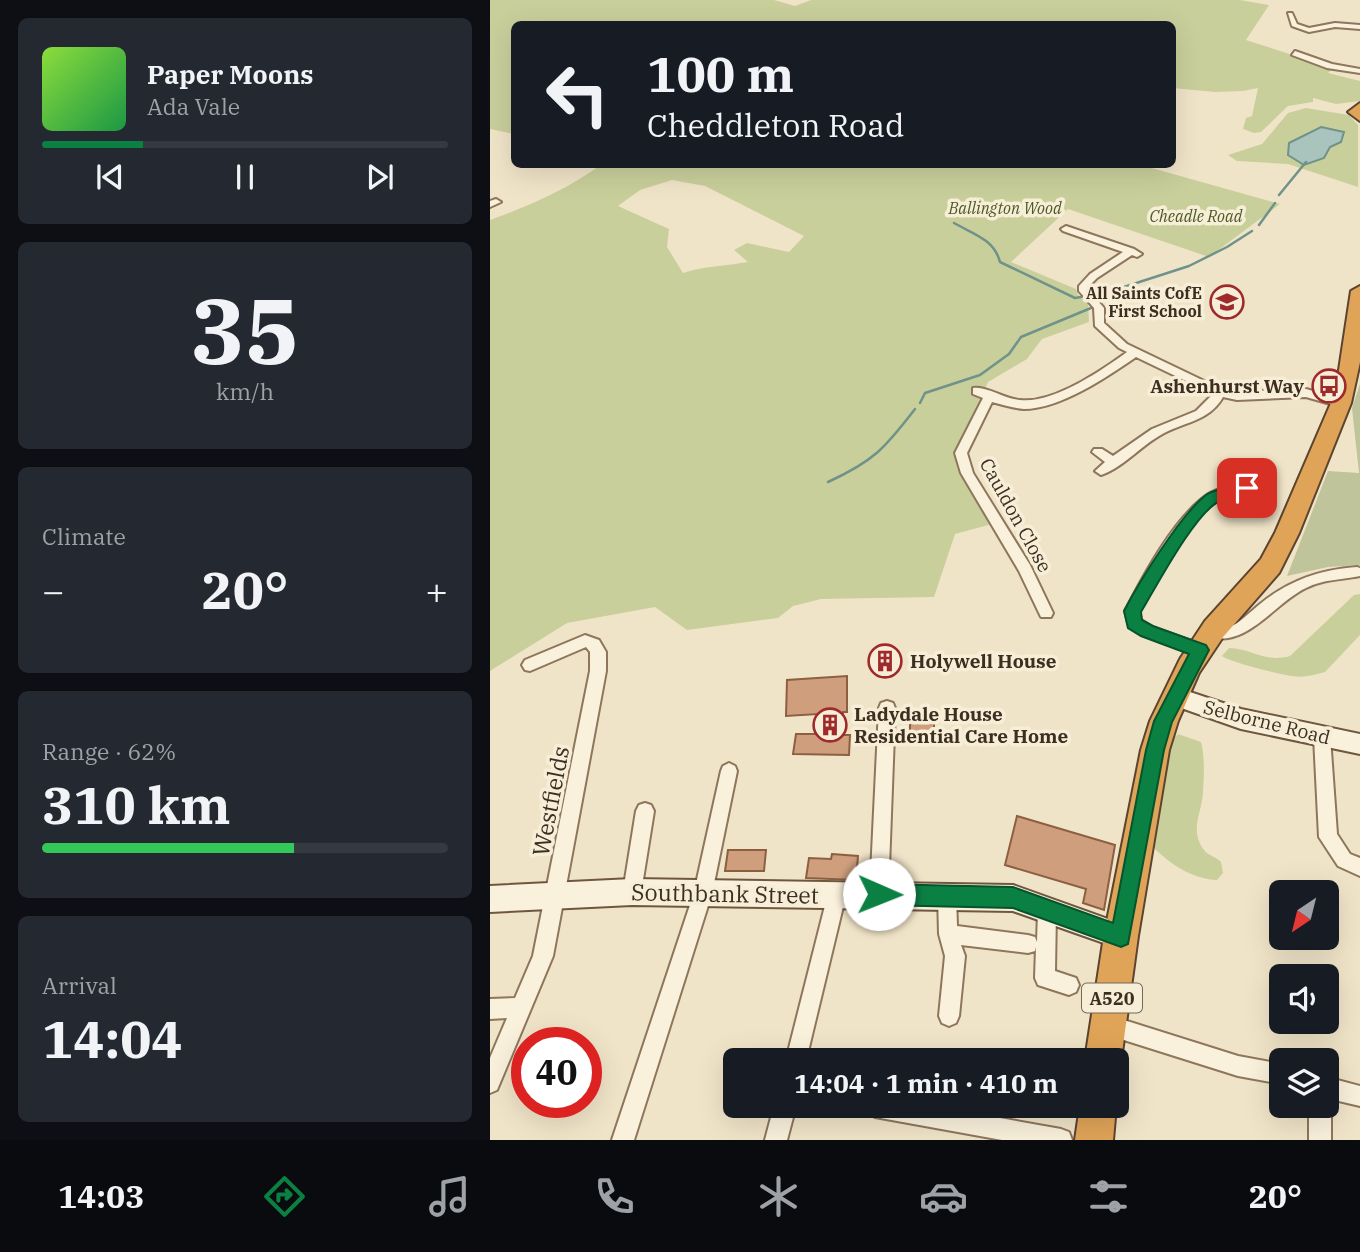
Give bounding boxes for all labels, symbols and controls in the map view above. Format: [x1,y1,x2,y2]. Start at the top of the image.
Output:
text: 100 m [647,42,794,105]
icon: left [532,49,623,140]
text: Paper Moons [147,57,314,91]
text: Ada Vale [147,91,240,121]
text: Cheddleton Road [647,104,904,146]
icon: previous [91,158,129,196]
icon: pause [226,158,264,196]
icon: next [361,158,399,196]
park label: Ballington Wood [947,198,1062,218]
park label: Cheadle Road [1150,206,1243,226]
text: 35 [190,271,300,389]
place label: All Saints CofE First School [1086,283,1202,321]
school or university icon: All Saints CofE First School [1208,283,1246,321]
bus stop icon: Ashenhurst Way [1310,367,1348,405]
place label: Ashenhurst Way [1150,374,1304,398]
text: km/h [216,376,274,406]
street label: Cauldon Close [975,454,1057,576]
pin [1217,458,1277,518]
icon: arrive [1228,469,1266,507]
text: Climate [42,521,126,551]
text: 20° [202,556,288,623]
text: − [42,566,65,615]
text: + [425,566,448,615]
building icon: Holywell House [866,642,904,680]
place label: Holywell House [910,649,1057,673]
street label: Selborne Road [1201,695,1333,749]
place label: Ladydale House Residential Care Home [854,702,1068,748]
building icon: Ladydale House Residential Care Home [811,706,849,744]
text: Range · 62% [42,736,176,766]
street label: Westfields [525,743,575,859]
text: 310 km [42,771,231,838]
position arrow [842,857,916,931]
street label: Southbank Street [631,876,819,910]
north arrow [1269,880,1339,950]
map controls [1269,880,1339,1118]
button: sound [1269,964,1339,1034]
text: Arrival [42,970,117,1000]
road number: A520 [1082,984,1142,1013]
text: 14:04 [42,1005,183,1072]
speed limit sign: 40 [511,1027,602,1118]
button: layers [1269,1048,1339,1118]
text: 14:04 · 1 min · 410 m [794,1066,1058,1100]
icon: directions [260,1172,309,1221]
icon: music [425,1172,474,1221]
icon: phone [590,1172,639,1221]
icon: climate [754,1172,803,1221]
icon: car [919,1172,968,1221]
icon: filters [1084,1172,1133,1221]
text: 14:03 [58,1175,144,1217]
text: 20° [1249,1175,1302,1217]

